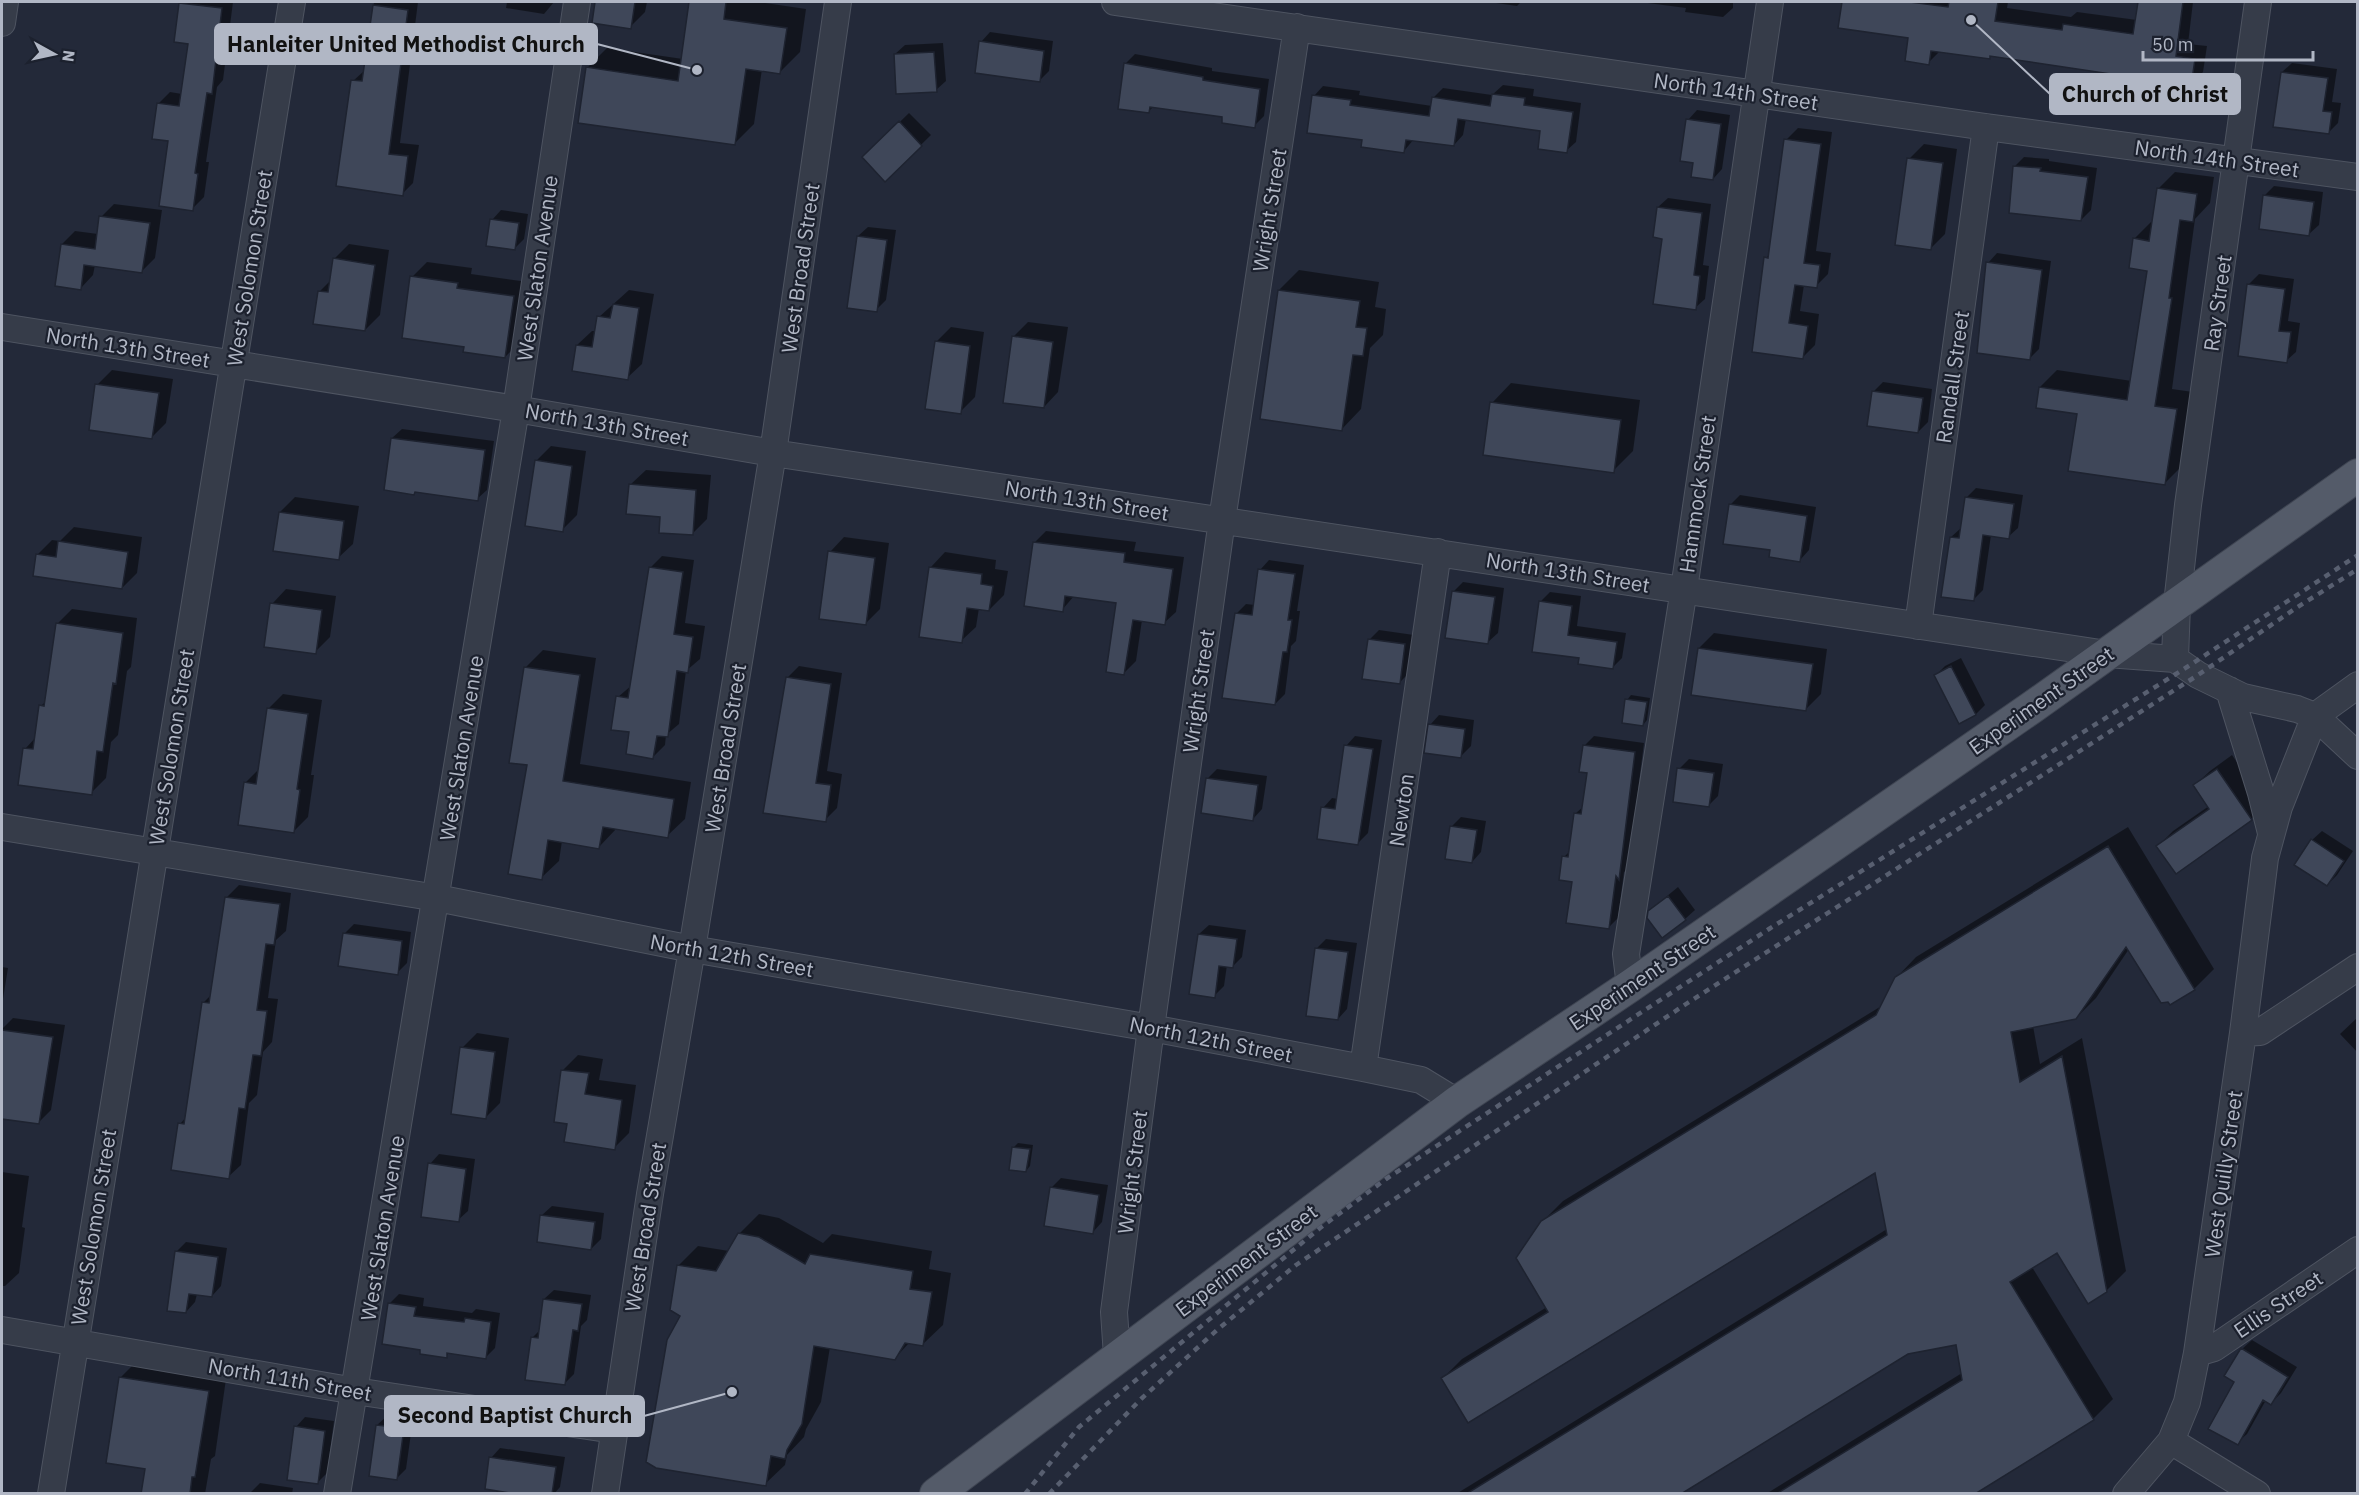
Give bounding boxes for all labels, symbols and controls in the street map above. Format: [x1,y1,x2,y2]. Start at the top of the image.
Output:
north arrow [24,24,84,84]
callout: Hanleiter United Methodist Church [215,24,597,64]
scale bar [2143,24,2312,62]
text: Hanleiter United Methodist Church [227,29,585,58]
text: 50 m [2152,33,2194,56]
text: N [58,49,80,63]
street label: North 14th Street [1652,66,1820,116]
callout: Church of Christ [2050,74,2240,114]
text: Church of Christ [2062,79,2228,108]
street label: North 14th Street [2133,133,2301,183]
street label: Wright Street [1245,146,1293,274]
street label: West Solomon Street [220,168,278,368]
street label: West Slaton Avenue [510,173,564,363]
street label: West Broad Street [774,181,826,355]
street label: Ray Street [2196,253,2238,353]
street label: Randall Street [1929,309,1975,445]
street label: North 13th Street [44,320,212,374]
street label: North 13th Street [523,396,691,452]
street label: Hammock Street [1672,413,1722,575]
street label: North 13th Street [1003,473,1171,527]
street label: North 13th Street [1484,545,1652,599]
street label: Wright Street [1175,627,1221,755]
street label: Experiment Street [1963,639,2119,761]
street label: West Solomon Street [142,647,200,847]
street label: West Slaton Avenue [433,653,489,843]
street label: West Broad Street [698,661,752,835]
street label: Newton [1382,772,1420,848]
street label: Experiment Street [1563,918,1721,1036]
street label: North 12th Street [648,927,816,983]
street label: North 12th Street [1127,1009,1295,1069]
street label: West Quilly Street [2197,1089,2249,1259]
street label: Wright Street [1111,1109,1153,1235]
street label: West Solomon Street [64,1127,122,1327]
street label: West Slaton Avenue [354,1133,410,1323]
street label: West Broad Street [618,1140,672,1314]
street label: Experiment Street [1169,1197,1323,1323]
street label: Ellis Street [2228,1264,2328,1344]
street label: North 11th Street [206,1351,374,1407]
callout: Second Baptist Church [385,1396,644,1436]
text: Second Baptist Church [398,1400,632,1429]

